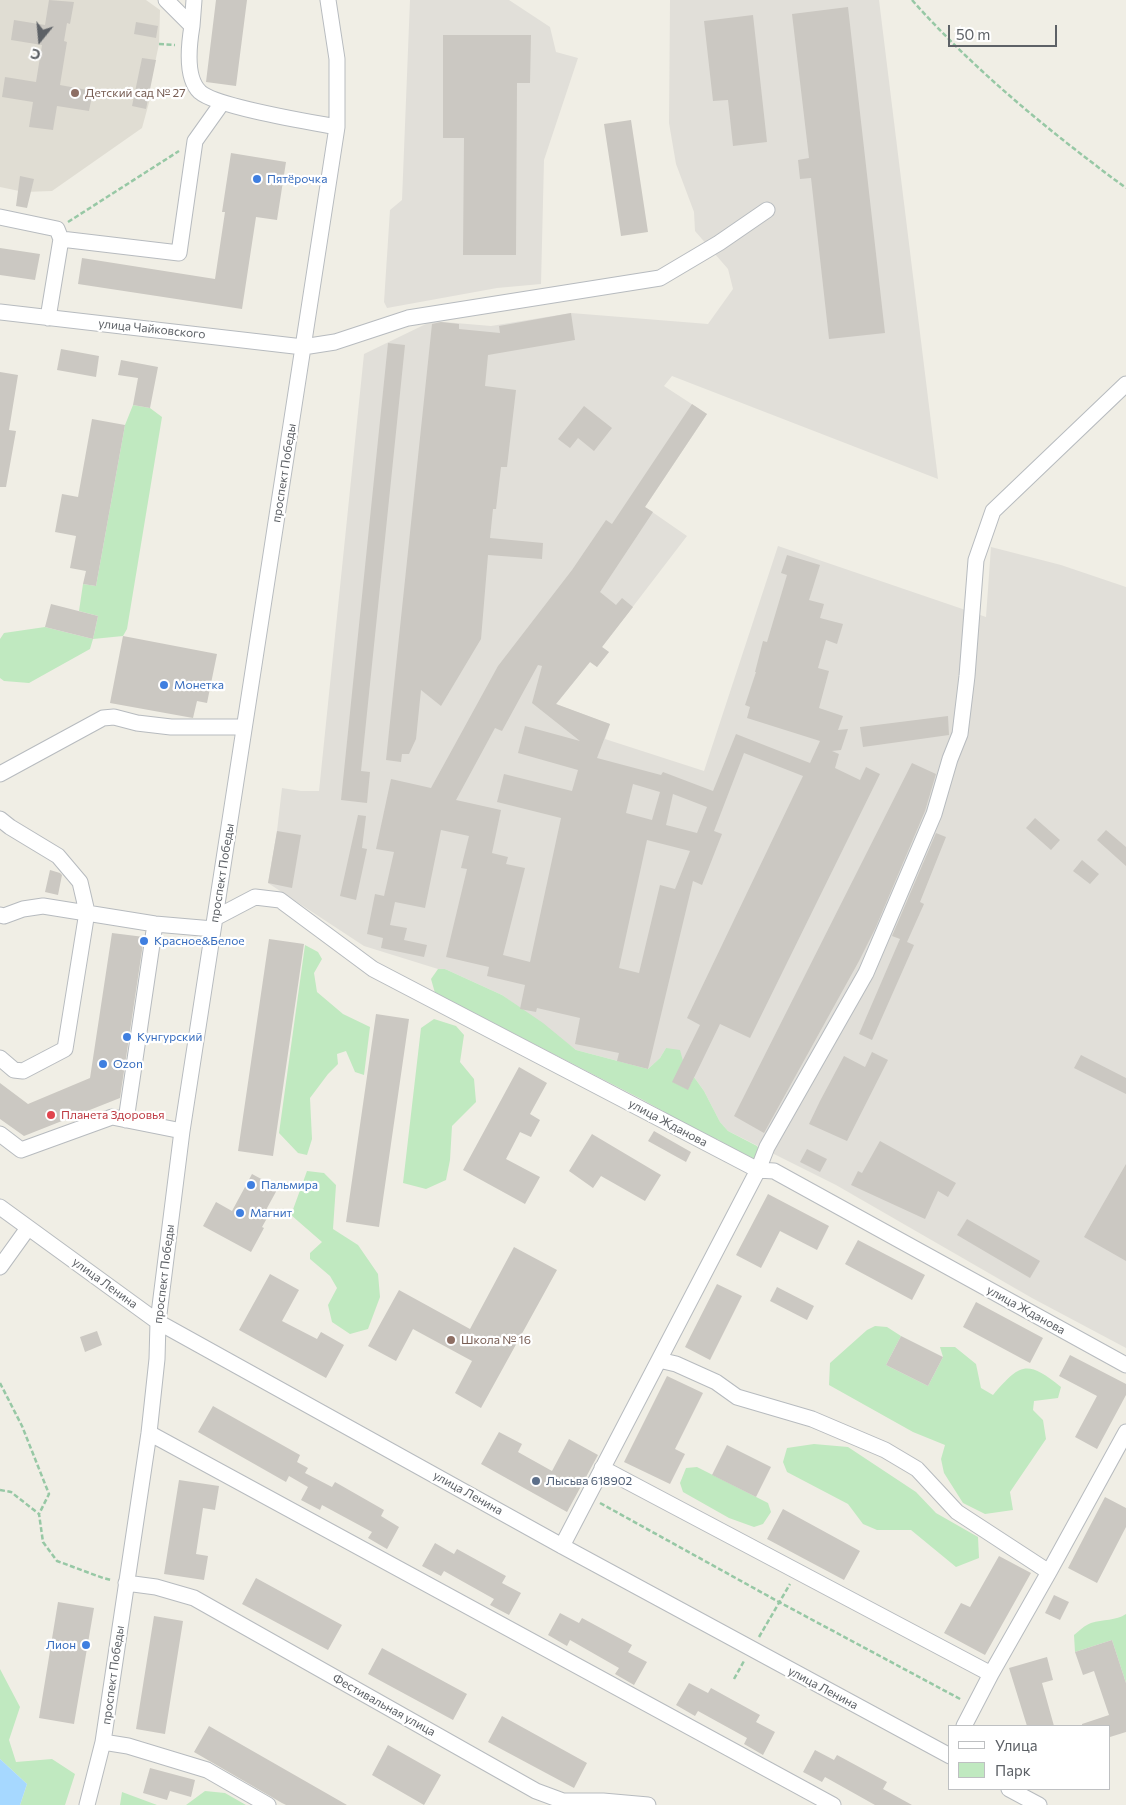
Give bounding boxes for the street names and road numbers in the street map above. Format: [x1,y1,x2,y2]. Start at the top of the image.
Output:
street label: улица Чайковского [98,316,206,342]
street label: проспект Победы [269,423,299,523]
street label: проспект Победы [207,823,237,923]
street label: улица Жданова [626,1096,710,1150]
street label: проспект Победы [151,1224,177,1324]
street label: улица Ленина [70,1254,140,1312]
street label: улица Жданова [984,1283,1068,1337]
street label: улица Ленина [431,1468,505,1518]
street label: проспект Победы [99,1625,127,1725]
street label: улица Ленина [786,1664,860,1712]
street label: Фестивальная улица [330,1671,438,1739]

